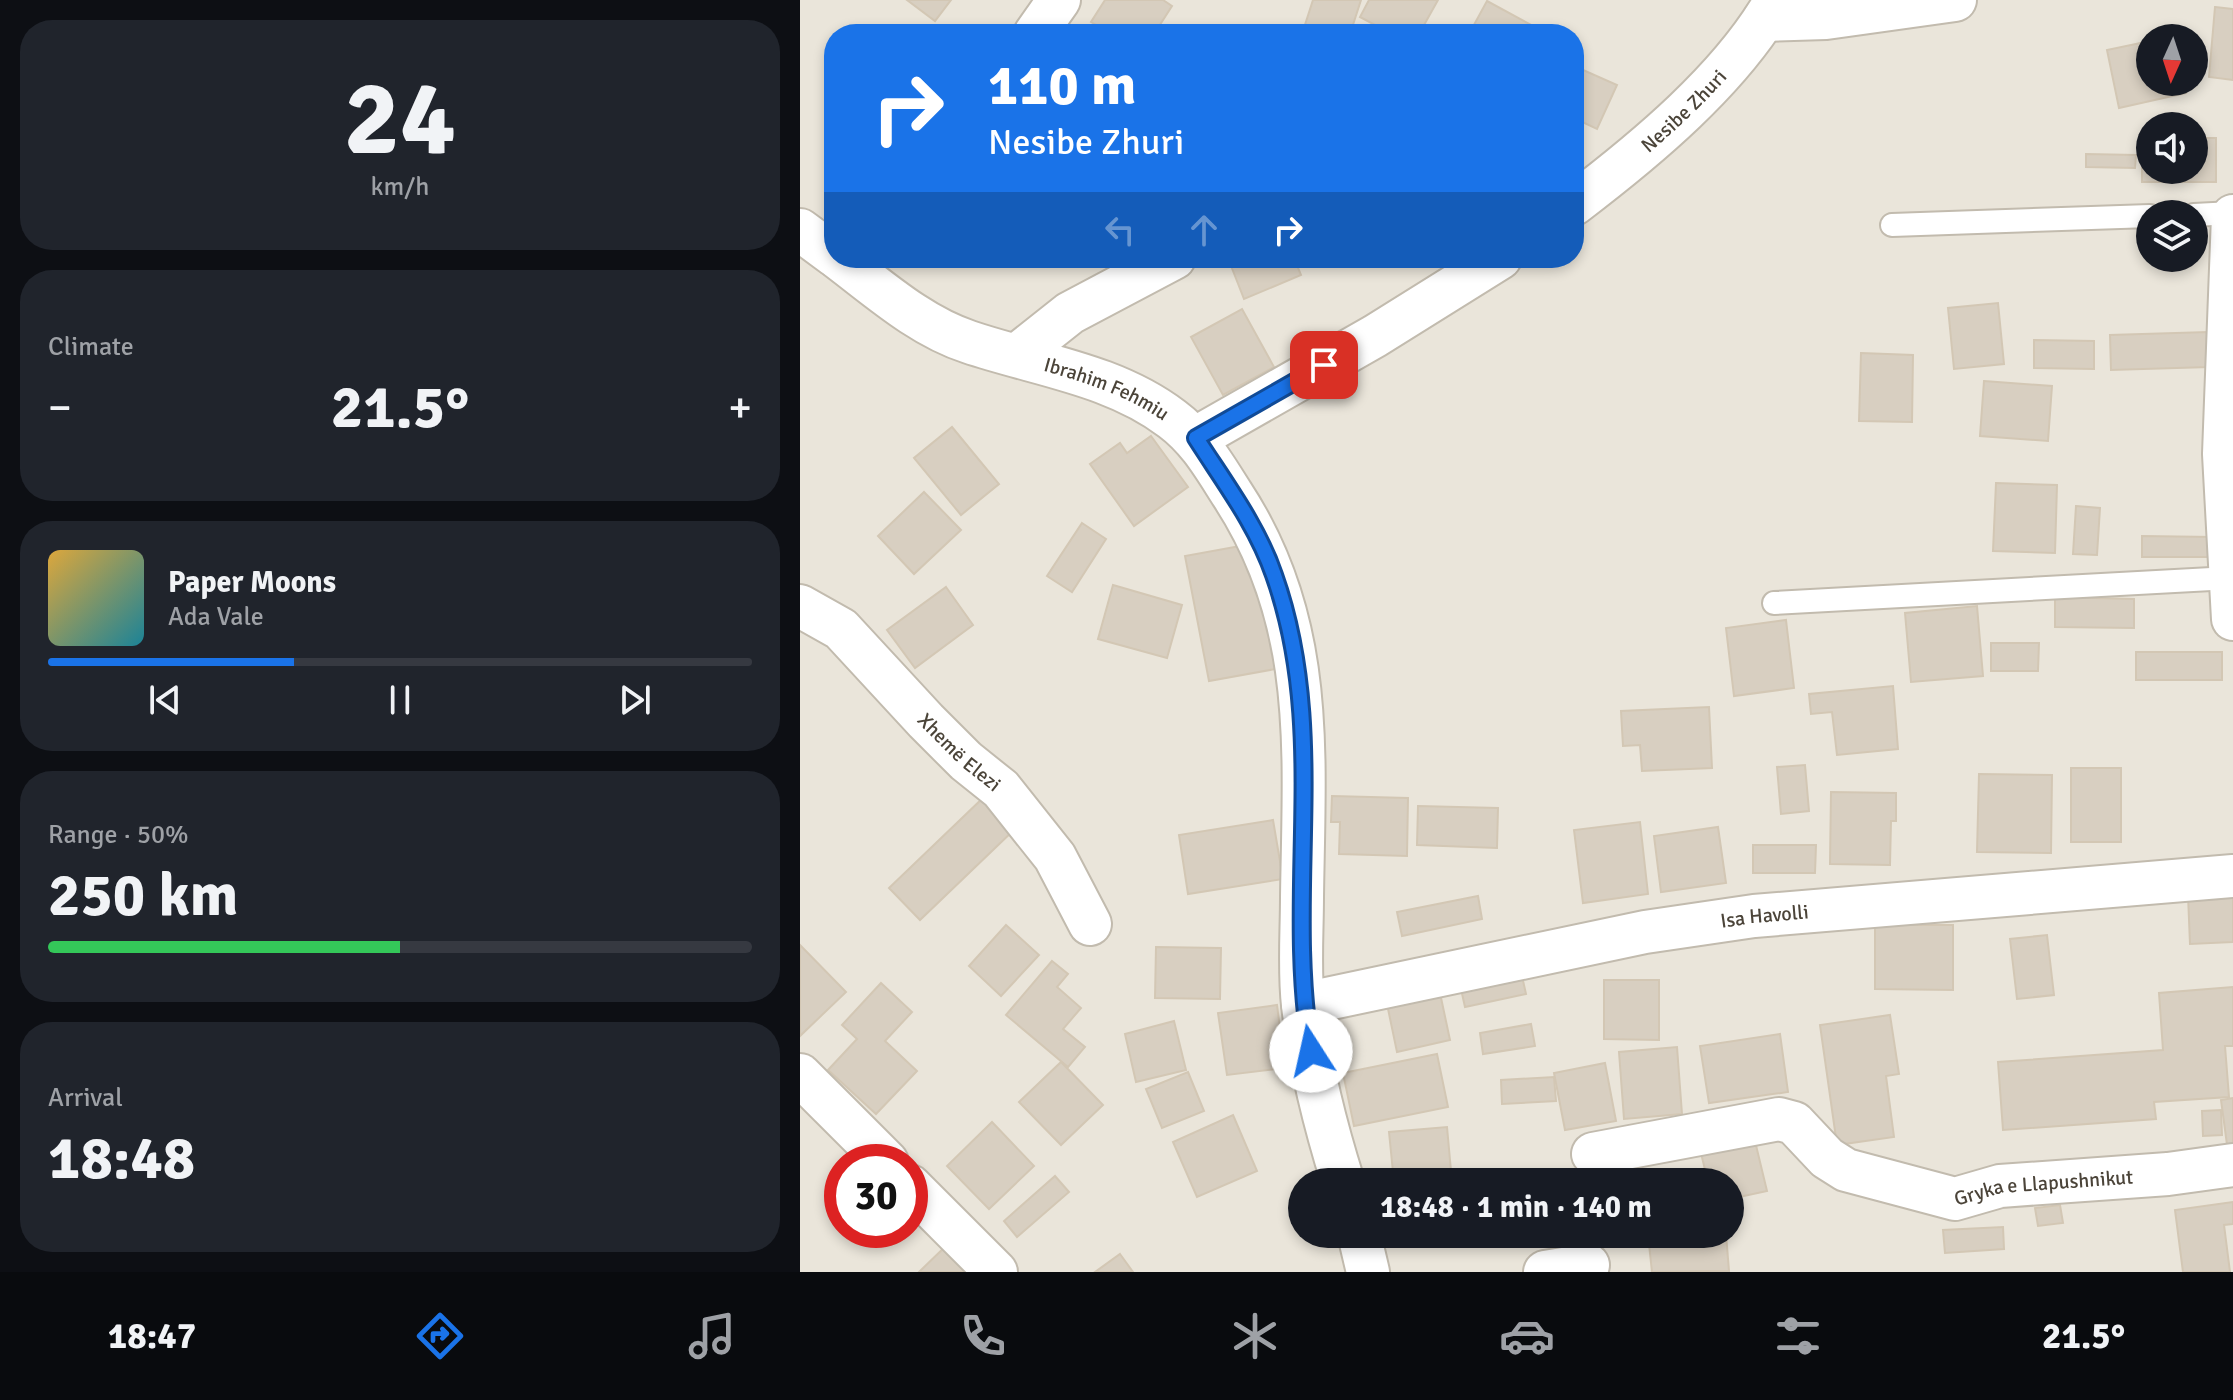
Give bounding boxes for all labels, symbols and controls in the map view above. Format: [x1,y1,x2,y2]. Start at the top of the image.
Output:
north arrow [2136,24,2208,96]
map controls [2136,24,2208,272]
text: 110 m [988,51,1136,120]
text: 24 [344,55,456,183]
icon: right [856,56,960,160]
street label: Nesibe Zhuri [1636,65,1732,158]
button: sound [2136,112,2208,184]
text: Nesibe Zhuri [988,120,1184,165]
text: km/h [371,171,429,203]
button: layers [2136,200,2208,272]
icon: left [1098,208,1142,252]
icon: ahead [1182,208,1226,252]
icon: right [1266,208,1310,252]
text: Climate [48,331,134,363]
pin [1290,331,1358,399]
icon: arrive [1302,343,1346,387]
street label: Ibrahim Fehmiu [1041,352,1174,426]
text: 21.5° [331,371,469,445]
text: − [48,381,72,435]
text: + [728,381,752,435]
text: Paper Moons [168,564,336,601]
text: Ada Vale [168,601,264,633]
icon: previous [143,678,187,722]
icon: pause [378,678,422,722]
icon: next [613,678,657,722]
street label: Xhemë Elezi [912,708,1006,797]
text: Range · 50% [48,819,189,851]
text: 250 km [48,859,238,933]
street label: Isa Havolli [1719,899,1810,934]
position arrow [1269,1009,1353,1093]
text: Arrival [48,1082,123,1114]
text: 18:48 [48,1122,195,1196]
speed limit sign: 30 [824,1144,928,1248]
street label: Gryka e Llapushnikut [1951,1165,2134,1212]
text: 18:48 · 1 min · 140 m [1380,1189,1652,1226]
icon: directions [412,1308,468,1364]
icon: music [684,1308,740,1364]
icon: phone [955,1308,1011,1364]
icon: climate [1227,1308,1283,1364]
icon: car [1499,1308,1555,1364]
icon: filters [1770,1308,1826,1364]
text: 18:47 [108,1314,196,1359]
text: 21.5° [2042,1314,2125,1359]

